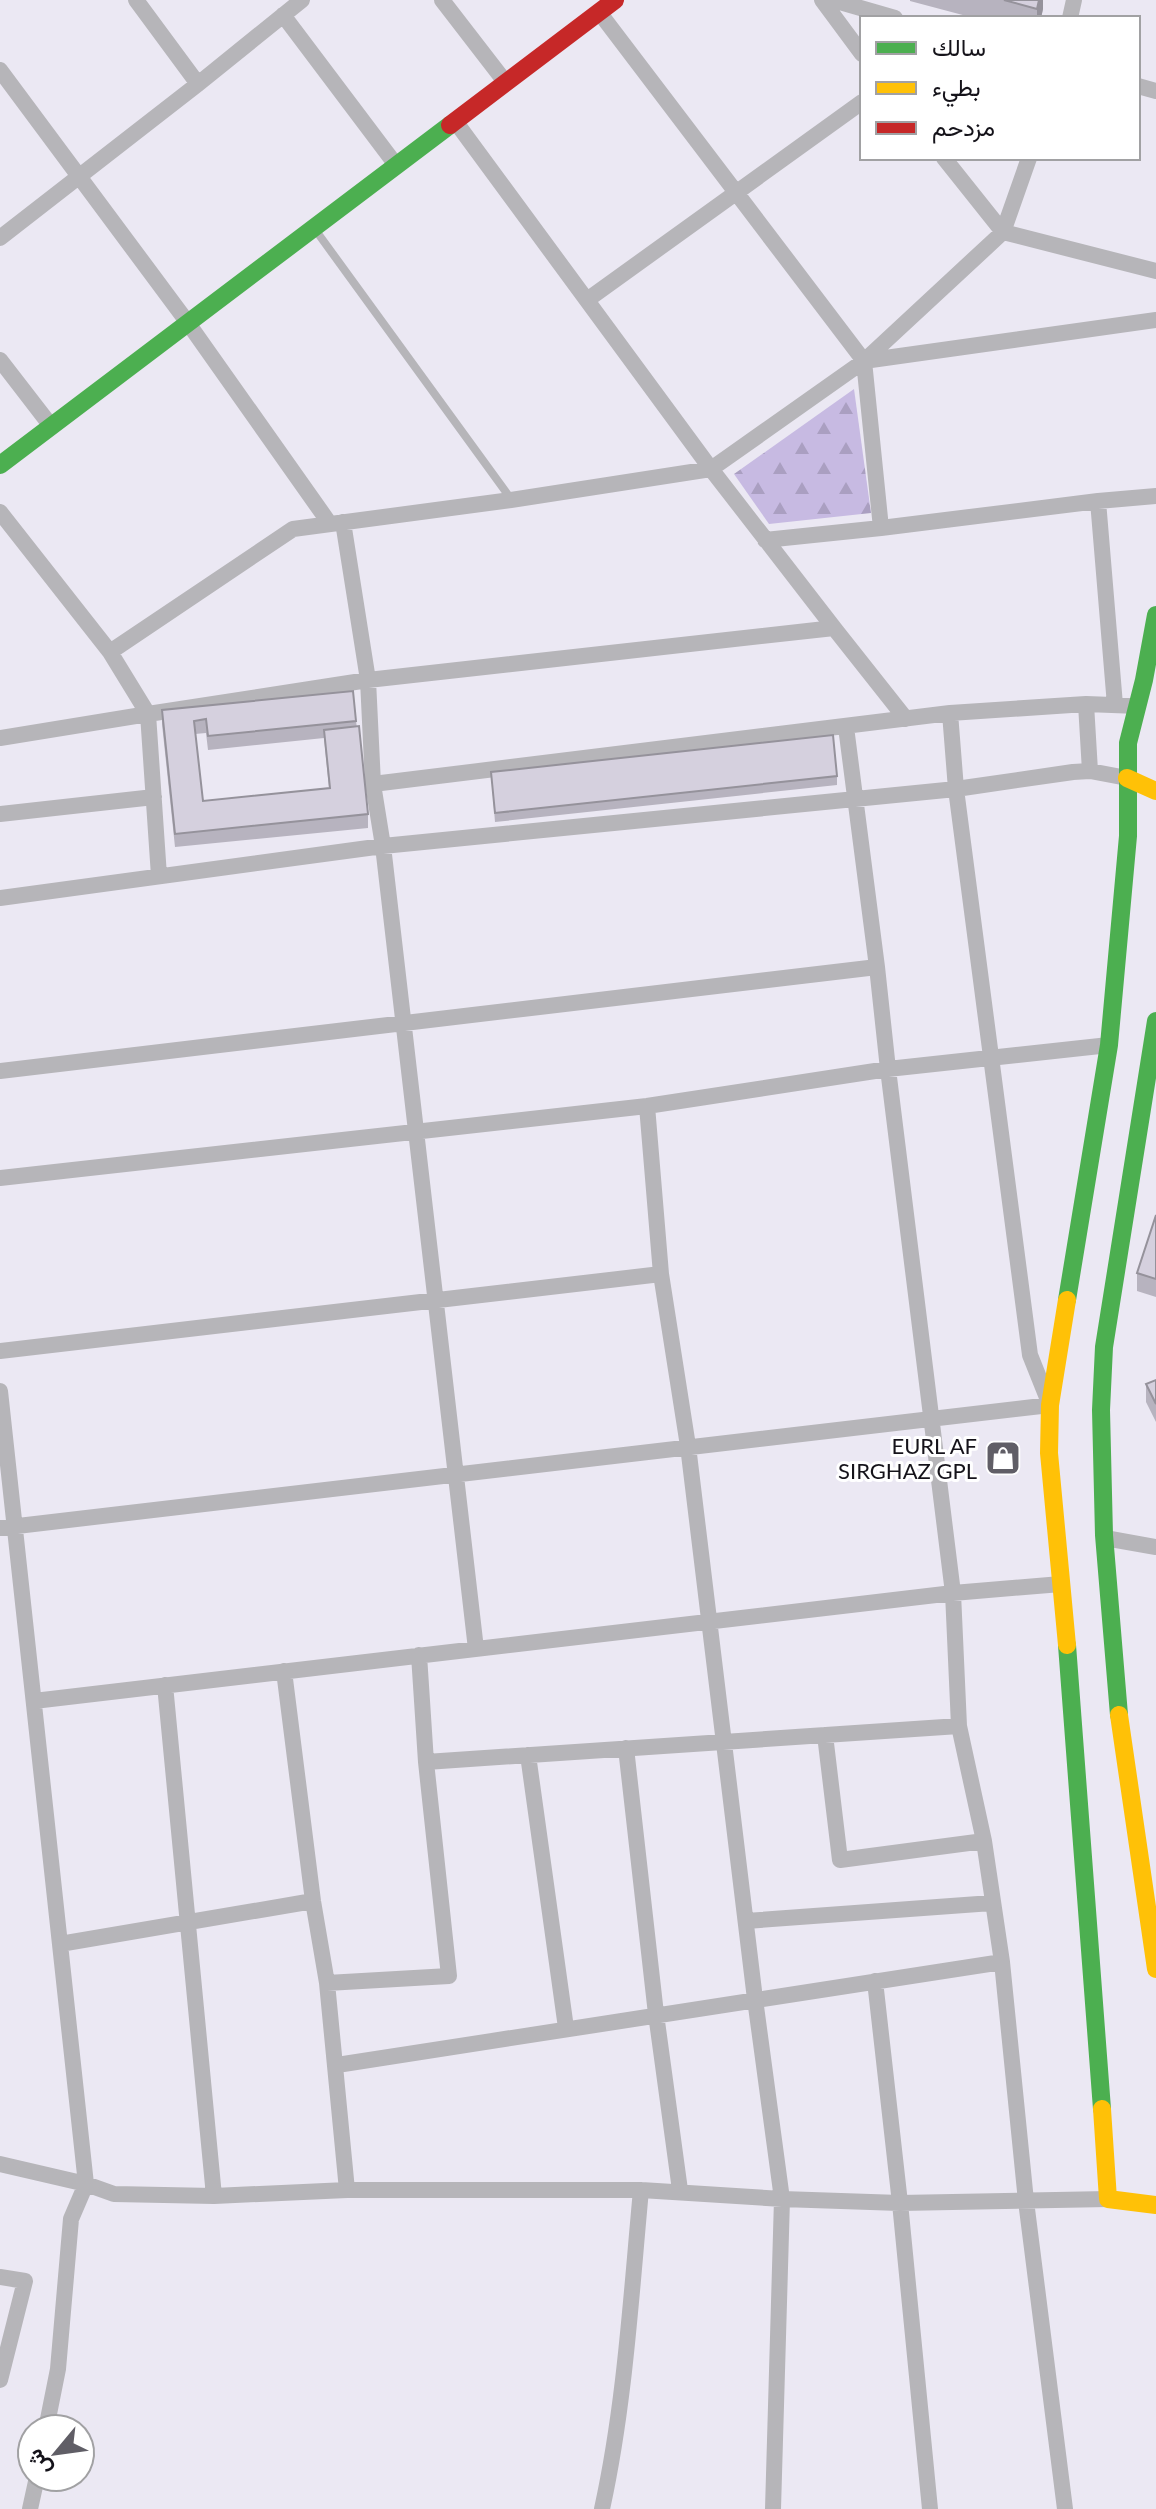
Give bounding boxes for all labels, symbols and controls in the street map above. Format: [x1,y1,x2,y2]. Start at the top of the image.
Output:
legend [860,16,1140,160]
text: سالك [932,32,986,61]
text: بطيء [932,72,981,107]
text: مزدحم [932,112,995,144]
place label: EURL AF SIRGHAZ GPL [838,1432,977,1484]
shop icon: EURL AF SIRGHAZ GPL [984,1439,1022,1477]
north arrow [16,2413,96,2493]
text: ش [20,2444,57,2481]

